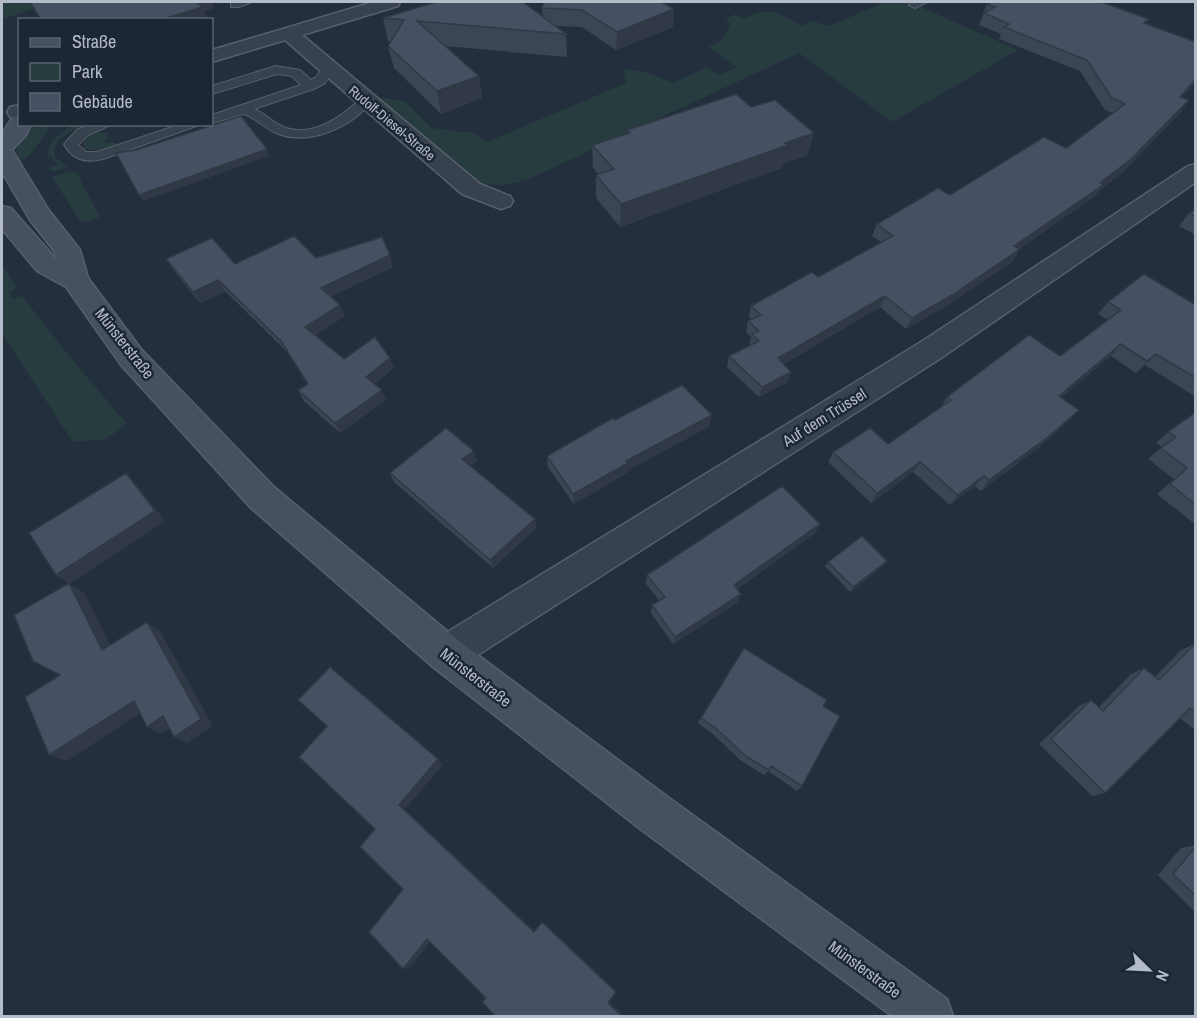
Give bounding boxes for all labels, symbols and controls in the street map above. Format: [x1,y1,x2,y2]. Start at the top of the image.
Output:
legend [18,18,213,126]
text: Straße [72,29,116,54]
text: Park [72,59,103,84]
street label: Rudolf-Diesel-Straße [345,81,439,165]
text: Gebäude [72,89,133,114]
street label: Münsterstraße [90,303,160,383]
street label: Auf dem Trüssel [777,383,870,452]
street label: Münsterstraße [436,642,516,712]
street label: Münsterstraße [824,935,906,1003]
north arrow [1119,940,1179,1000]
text: N [1151,967,1175,985]

